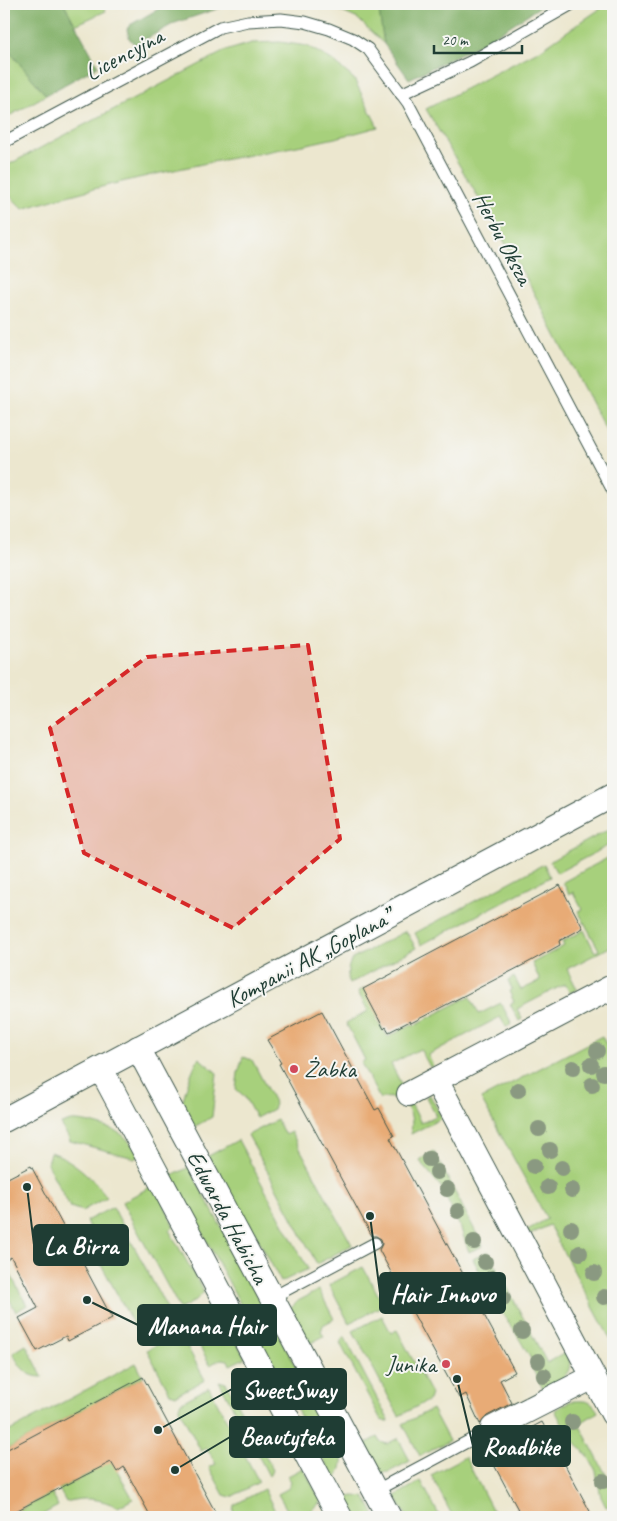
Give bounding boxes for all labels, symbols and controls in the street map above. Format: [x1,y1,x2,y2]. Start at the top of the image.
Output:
street label: Licencyjna [80,20,170,87]
scale bar [434,22,522,54]
text: 20 m [442,31,469,50]
street label: Herbu Oksza [466,186,541,292]
street label: Kompanii AK „Goplana” [221,899,402,1014]
place label: Żabka [304,1054,357,1084]
marker: Żabka [288,1063,300,1075]
street label: Edwarda Habicha [180,1145,276,1290]
callout: La Birra [34,1225,128,1265]
text: La Birra [44,1230,121,1262]
callout: Hair Innovo [380,1273,505,1313]
text: Hair Innovo [390,1278,497,1310]
callout: Manana Hair [138,1305,276,1345]
text: Manana Hair [148,1310,269,1342]
place label: Junika [385,1349,438,1379]
marker: Junika [440,1358,452,1370]
callout: SweetSway [232,1369,346,1409]
text: SweetSway [242,1374,338,1406]
callout: Beautyteka [230,1417,344,1457]
text: Beautyteka [240,1421,336,1453]
callout: Roadbike [473,1426,570,1466]
text: Roadbike [483,1431,562,1463]

